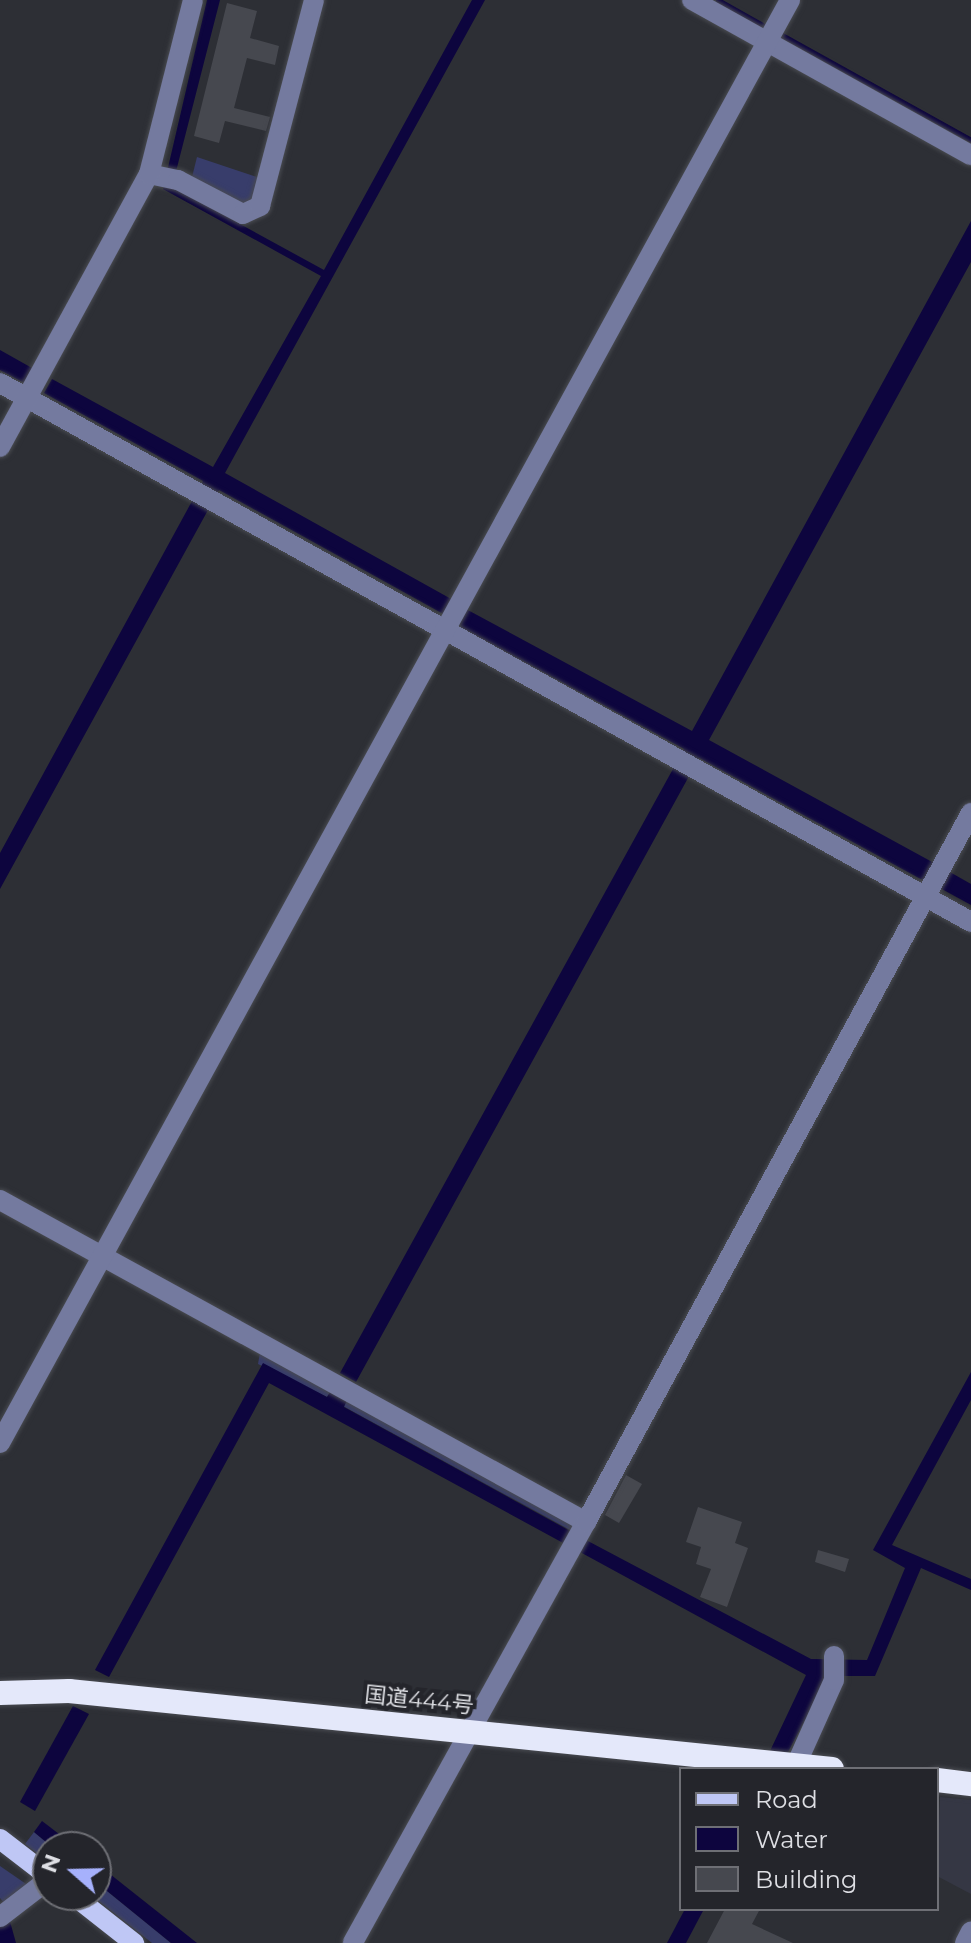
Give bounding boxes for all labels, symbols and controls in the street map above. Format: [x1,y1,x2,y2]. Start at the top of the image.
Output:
street label: 国道444号 [363,1681,475,1719]
legend [679,1767,939,1911]
text: Road [755,1785,818,1814]
text: Water [755,1825,828,1854]
north arrow [32,1831,112,1911]
text: N [35,1850,67,1876]
text: Building [755,1865,858,1894]

